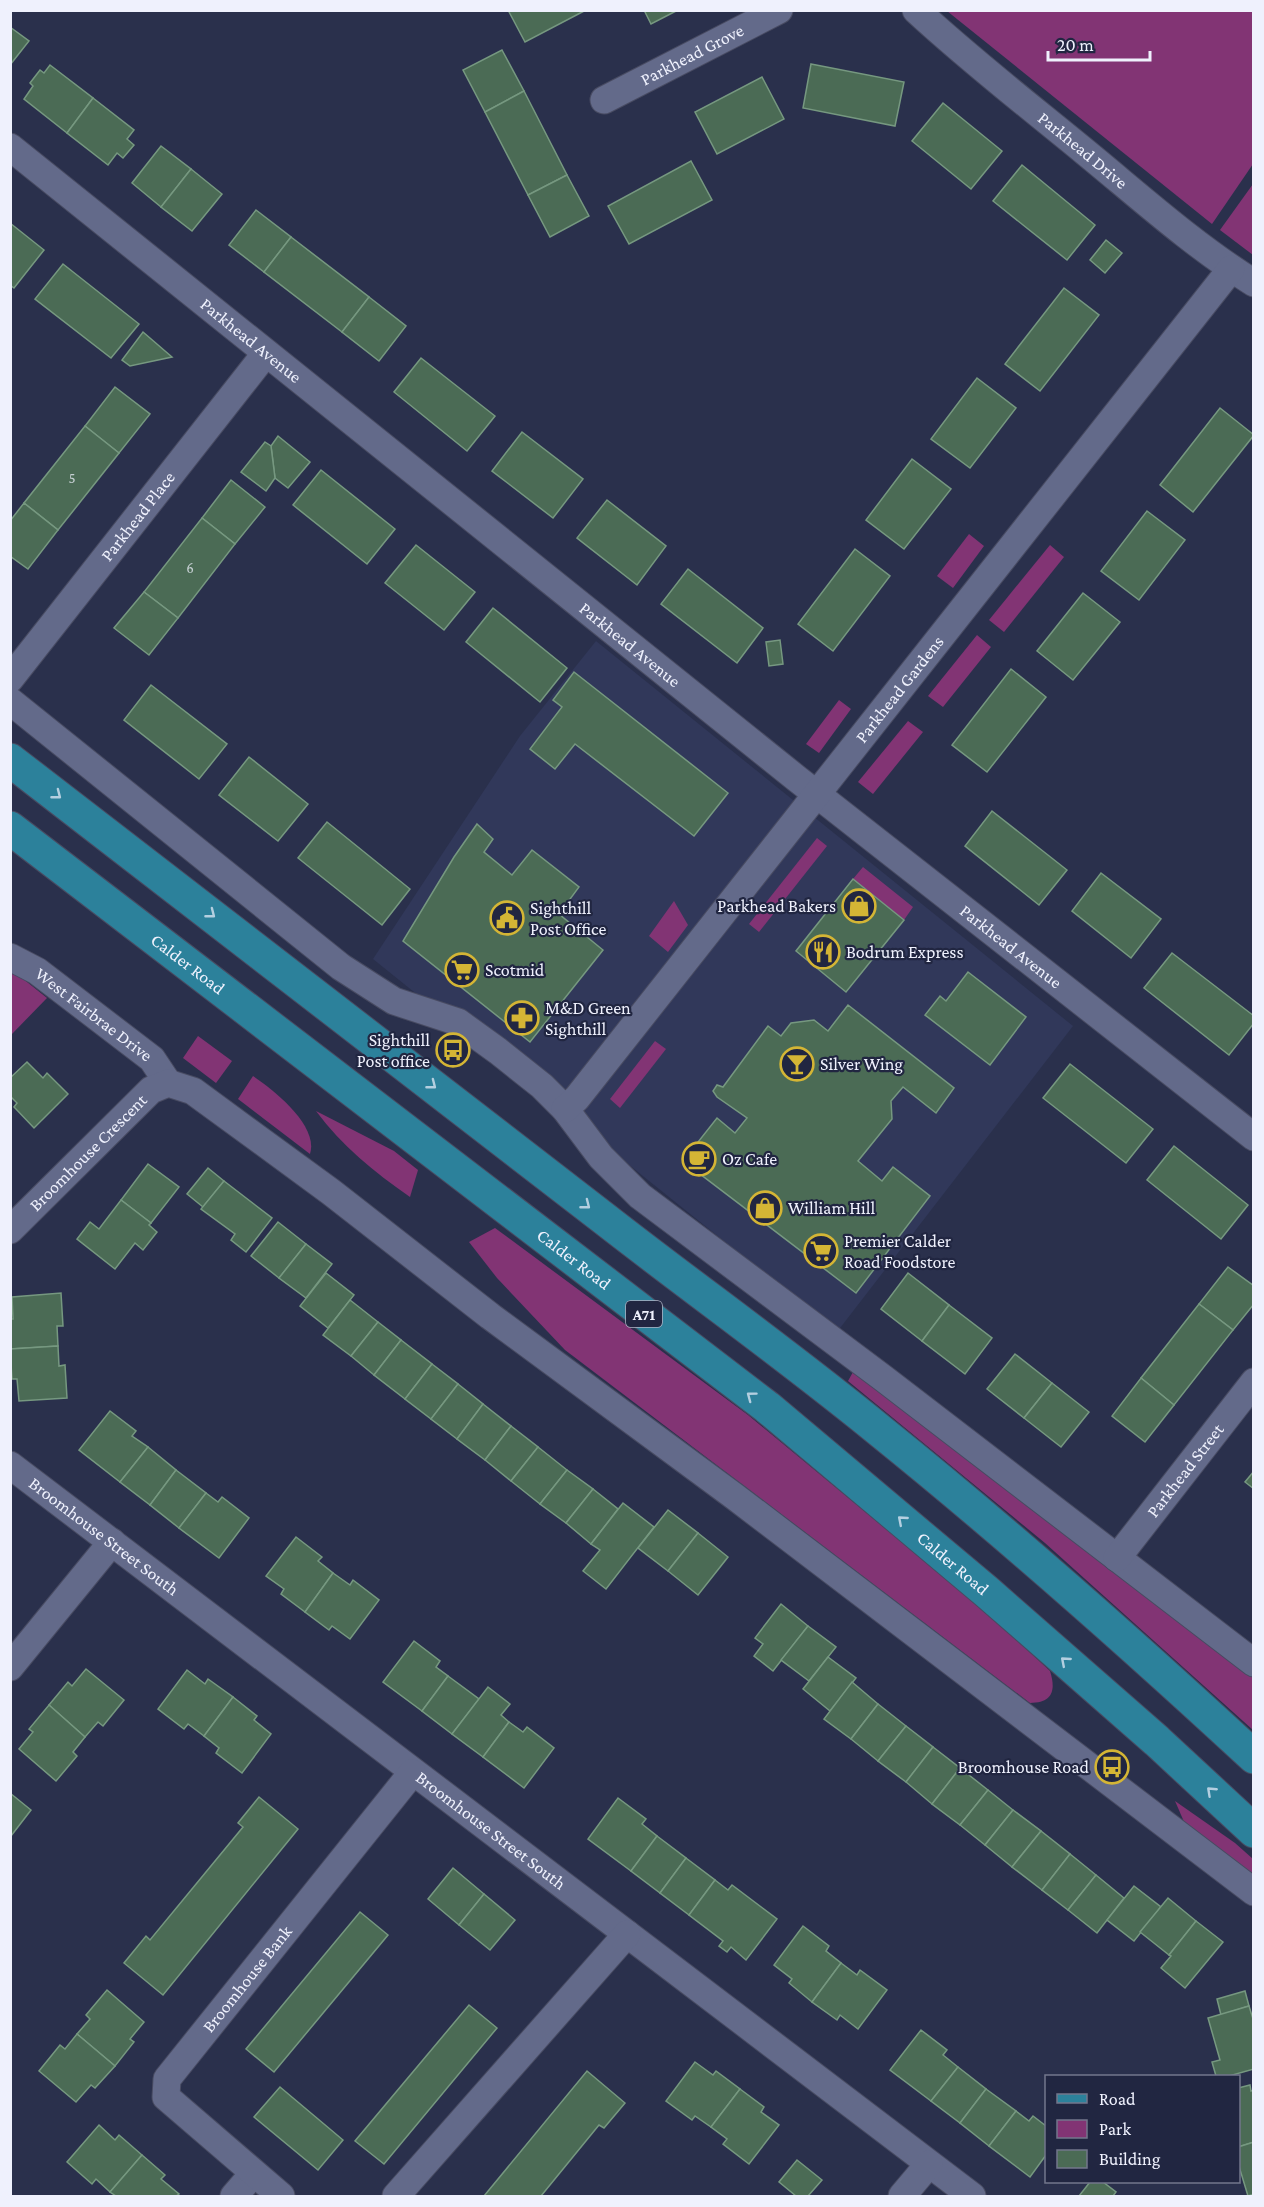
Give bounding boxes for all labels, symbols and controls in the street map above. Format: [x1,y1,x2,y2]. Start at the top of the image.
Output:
street label: Parkhead Grove [637,20,747,89]
scale bar [1048,24,1150,62]
text: 20 m [1057,35,1094,55]
street label: Parkhead Drive [1034,108,1132,193]
street label: Parkhead Avenue [196,294,306,387]
street label: Parkhead Place [97,467,179,565]
house number: 5 [68,470,76,486]
house number: 6 [186,560,194,576]
street label: Parkhead Avenue [575,598,685,691]
street label: Parkhead Gardens [851,632,948,747]
one-way arrow [50,788,61,799]
shop icon: Parkhead Bakers [841,888,877,924]
place label: Parkhead Bakers [717,896,836,916]
place label: Sighthill Post Office [530,898,606,939]
public building icon: Sighthill Post Office [489,900,525,936]
street label: Parkhead Avenue [956,900,1066,993]
one-way arrow [205,907,216,918]
street label: Calder Road [147,930,229,999]
restaurant icon: Bodrum Express [805,934,841,970]
place label: Bodrum Express [846,942,963,962]
supermarket icon: Scotmid [444,952,480,988]
place label: Scotmid [485,960,545,980]
street label: West Fairbrae Drive [31,963,156,1066]
place label: M&D Green Sighthill [545,998,631,1039]
pharmacy icon: M&D Green Sighthill [504,1000,540,1036]
place label: Sighthill Post office [357,1030,430,1071]
bus stop icon: Sighthill Post office [435,1032,471,1068]
bar icon: Silver Wing [779,1046,815,1082]
place label: Silver Wing [820,1054,903,1074]
one-way arrow [425,1078,436,1089]
street label: Broomhouse Crescent [25,1089,152,1215]
cafe icon: Oz Cafe [681,1141,717,1177]
place label: Oz Cafe [722,1149,777,1169]
shop icon: William Hill [747,1190,783,1226]
one-way arrow [579,1197,590,1208]
place label: William Hill [788,1198,876,1218]
street label: Calder Road [533,1225,615,1294]
place label: Premier Calder Road Foodstore [844,1231,956,1272]
supermarket icon: Premier Calder Road Foodstore [803,1233,839,1269]
road number: A71 [626,1301,662,1327]
one-way arrow [747,1392,758,1403]
street label: Parkhead Street [1143,1419,1228,1521]
street label: Broomhouse Street South [25,1473,183,1600]
one-way arrow [898,1516,909,1527]
street label: Calder Road [913,1528,993,1599]
one-way arrow [1061,1657,1072,1668]
bus stop icon: Broomhouse Road [1094,1749,1130,1785]
place label: Broomhouse Road [958,1757,1090,1777]
street label: Broomhouse Street South [412,1767,570,1894]
one-way arrow [1207,1787,1217,1798]
street label: Broomhouse Bank [198,1921,296,2036]
legend [1045,2075,1240,2183]
text: Road [1099,2089,1136,2109]
text: Park [1099,2119,1131,2139]
text: Building [1099,2149,1161,2169]

